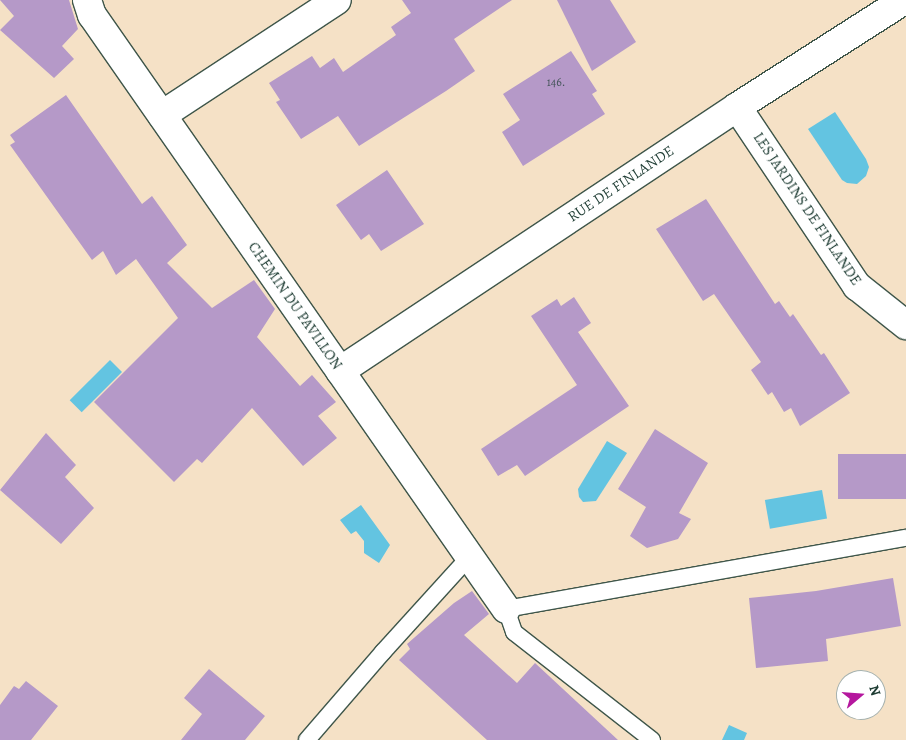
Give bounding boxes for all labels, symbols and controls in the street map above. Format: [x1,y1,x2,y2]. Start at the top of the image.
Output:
house number: 146. [547,76,565,90]
street label: LES JARDINS DE FINLANDE [749,129,865,289]
street label: RUE DE FINLANDE [565,142,677,226]
street label: CHEMIN DU PAVILLON [244,239,346,373]
north arrow [836,670,886,720]
text: N [864,683,885,698]

